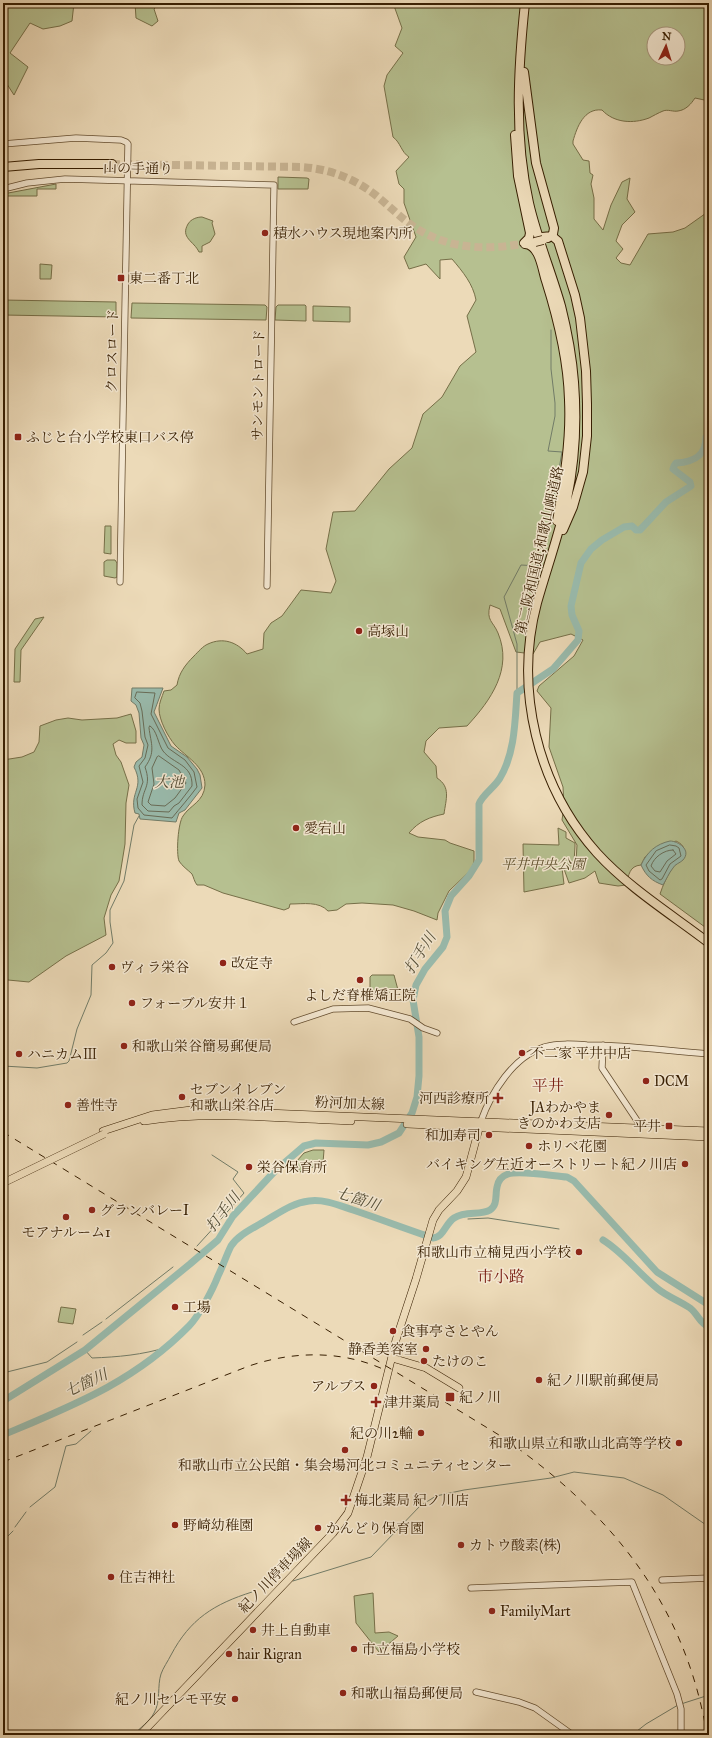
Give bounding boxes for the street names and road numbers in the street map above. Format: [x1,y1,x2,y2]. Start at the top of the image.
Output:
street label: 山の手通り [103,159,173,178]
street label: クロスロード [103,309,122,393]
street label: サンモントロード [249,329,268,441]
street label: 第二阪和国道;和歌山岬道路 [512,464,567,636]
street label: 粉河加太線 [315,1094,385,1113]
street label: 紀ノ川停車場線 [235,1534,316,1616]

